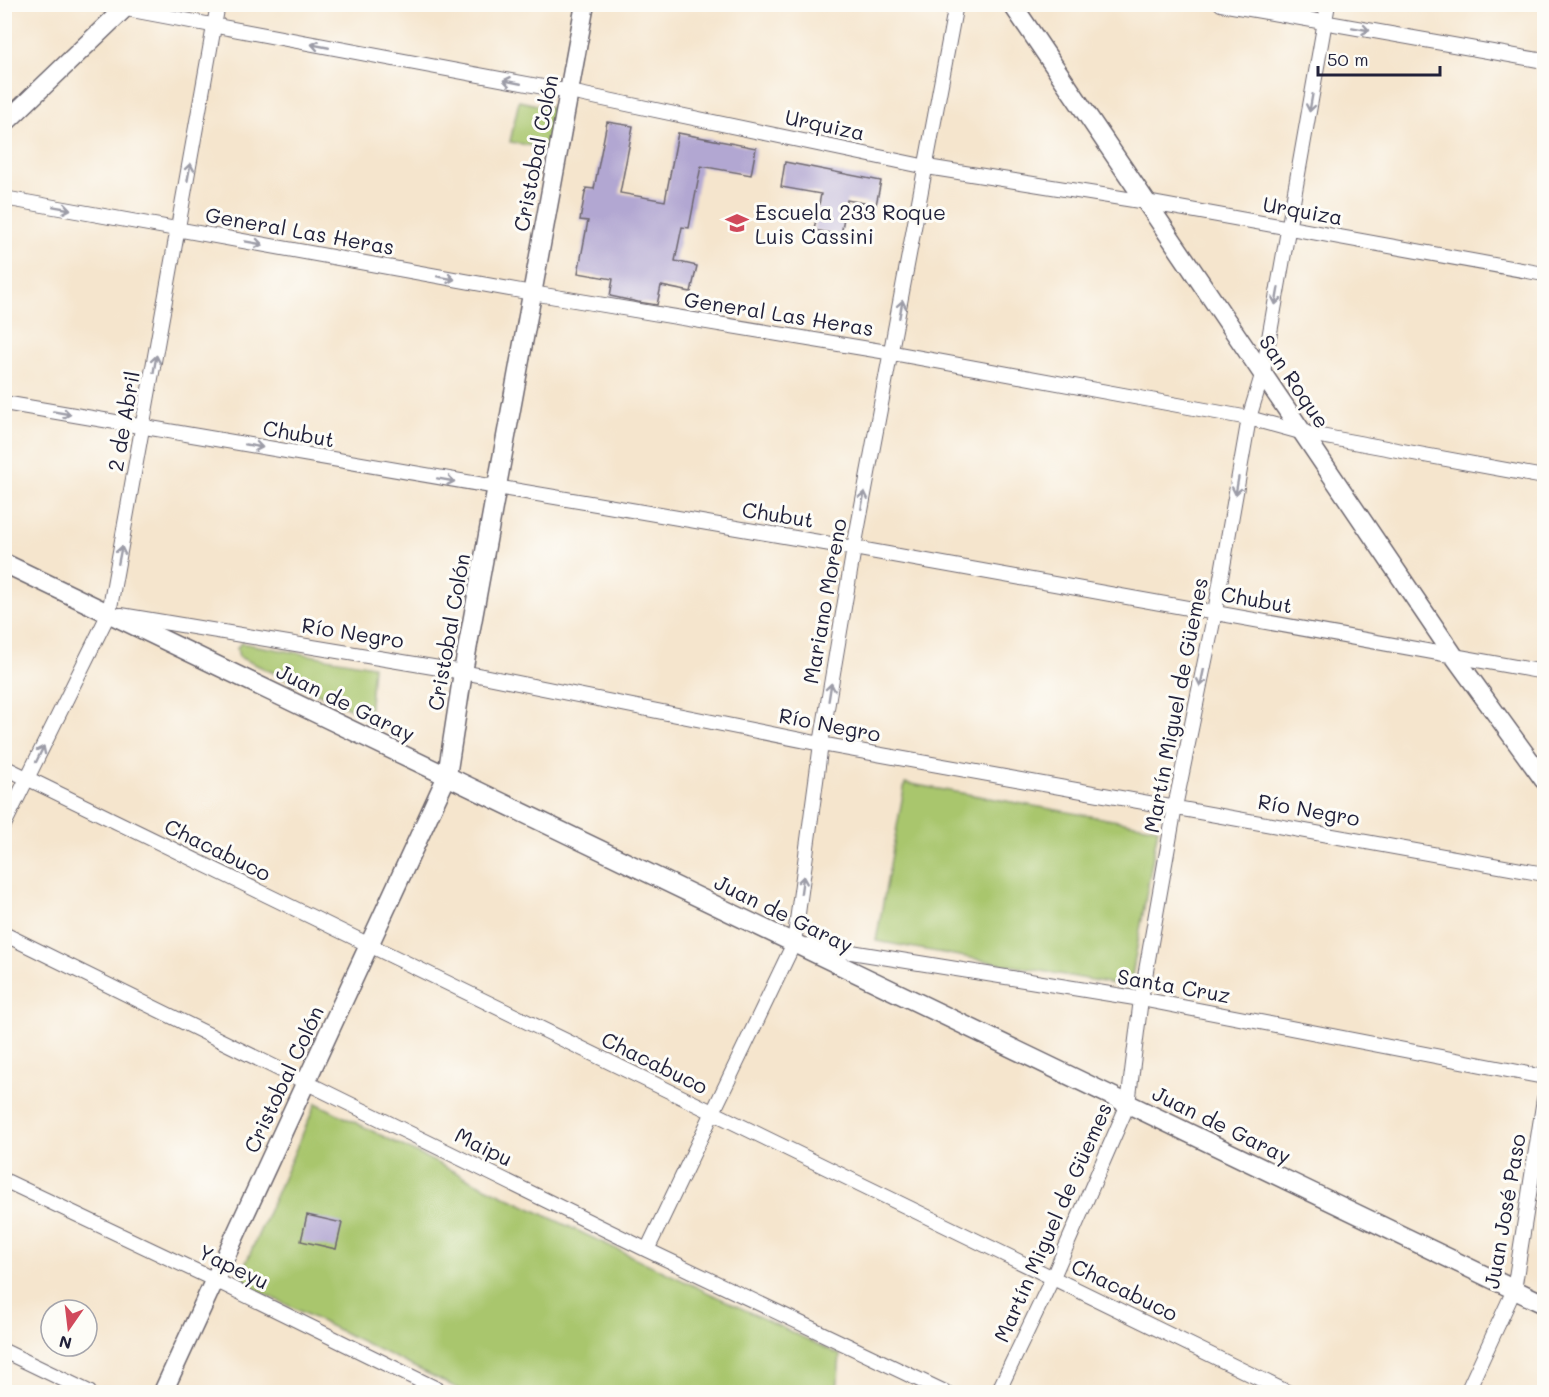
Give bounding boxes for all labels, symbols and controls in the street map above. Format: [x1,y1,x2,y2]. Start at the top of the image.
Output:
one-way arrow [1351,24,1371,35]
scale bar [1318,39,1440,77]
one-way arrow [311,40,331,51]
text: 50 m [1327,47,1369,71]
street label: Cristobal Colón [507,72,563,234]
one-way arrow [503,76,522,87]
one-way arrow [1305,93,1316,113]
street label: Urquiza [783,102,867,146]
one-way arrow [184,162,195,182]
street label: Urquiza [1261,190,1345,230]
place label: Escuela 233 Roque Luis Cassini [755,198,946,249]
street label: General Las Heras [203,200,397,260]
one-way arrow [52,203,71,214]
school or university icon: Escuela 233 Roque Luis Cassini [724,210,750,236]
one-way arrow [244,238,263,249]
one-way arrow [435,272,455,283]
street label: General Las Heras [682,285,876,341]
one-way arrow [1271,285,1282,305]
one-way arrow [896,299,907,319]
street label: San Roque [1254,329,1336,433]
one-way arrow [150,354,161,374]
street label: 2 de Abril [101,369,145,473]
one-way arrow [52,408,72,419]
street label: Chubut [261,413,337,453]
one-way arrow [244,441,264,452]
one-way arrow [436,475,456,486]
one-way arrow [1231,476,1242,495]
one-way arrow [858,491,869,510]
street label: Chubut [740,495,816,533]
street label: Mariano Moreno [796,516,852,686]
one-way arrow [114,546,125,566]
street label: Cristobal Colón [421,551,475,713]
street label: Martín Miguel de Güemes [1137,575,1213,835]
street label: Chubut [1219,579,1295,619]
street label: Río Negro [300,611,406,653]
street label: Juan de Garay [272,657,420,747]
one-way arrow [1196,668,1207,687]
one-way arrow [825,683,836,702]
street label: Río Negro [777,701,883,747]
one-way arrow [34,745,46,763]
street label: Río Negro [1256,787,1362,831]
street label: Chacabuco [160,812,276,886]
street label: Juan de Garay [710,868,858,958]
one-way arrow [797,876,808,895]
street label: Santa Cruz [1115,962,1233,1008]
street label: Cristobal Colón [237,1001,329,1157]
street label: Chacabuco [597,1025,713,1099]
street label: Juan de Garay [1148,1079,1296,1169]
street label: Martín Miguel de Güemes [987,1098,1117,1346]
street label: Maipu [451,1121,517,1171]
street label: Juan José Paso [1477,1131,1531,1291]
street label: Yapeyu [194,1237,274,1295]
street label: Chacabuco [1067,1252,1183,1326]
north arrow [39,1298,99,1358]
text: N [57,1331,74,1355]

